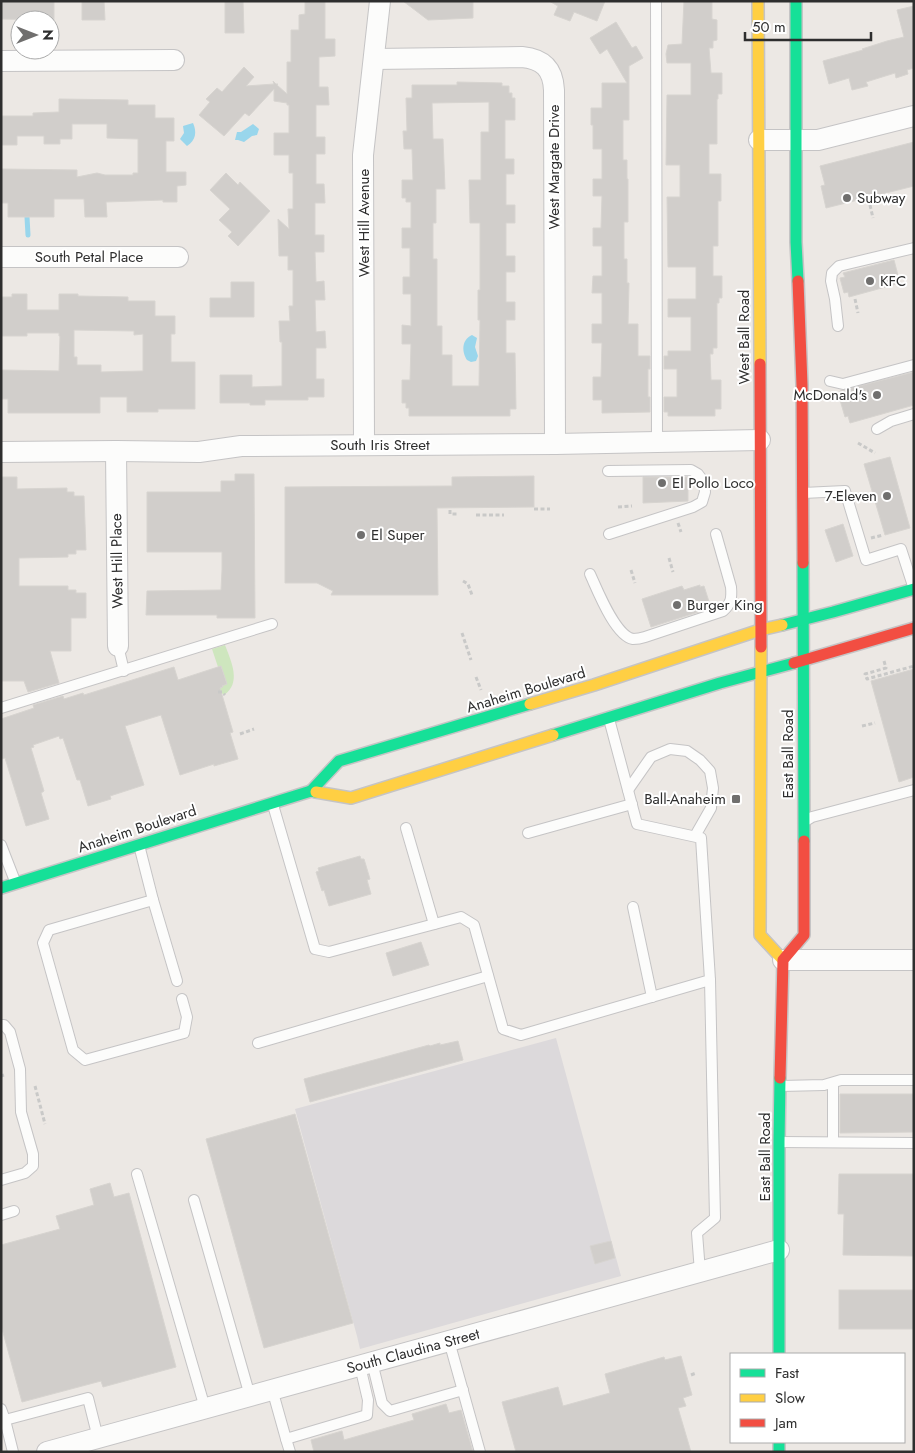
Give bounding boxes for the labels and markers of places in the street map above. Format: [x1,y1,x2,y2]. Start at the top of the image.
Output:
place label: Subway [857,187,906,209]
marker: Subway [841,192,853,204]
place label: KFC [880,270,906,292]
marker: KFC [864,275,876,287]
place label: McDonald's [793,384,867,406]
marker: McDonald's [871,389,883,401]
place label: El Pollo Loco [672,472,754,494]
marker: El Pollo Loco [656,477,668,489]
place label: 7-Eleven [825,485,877,507]
marker: 7-Eleven [881,490,893,502]
place label: El Super [371,524,426,546]
marker: El Super [355,529,367,541]
place label: Burger King [687,594,763,616]
marker: Burger King [671,599,683,611]
place label: Ball-Anaheim [644,788,726,810]
marker: Ball-Anaheim [730,793,742,805]

